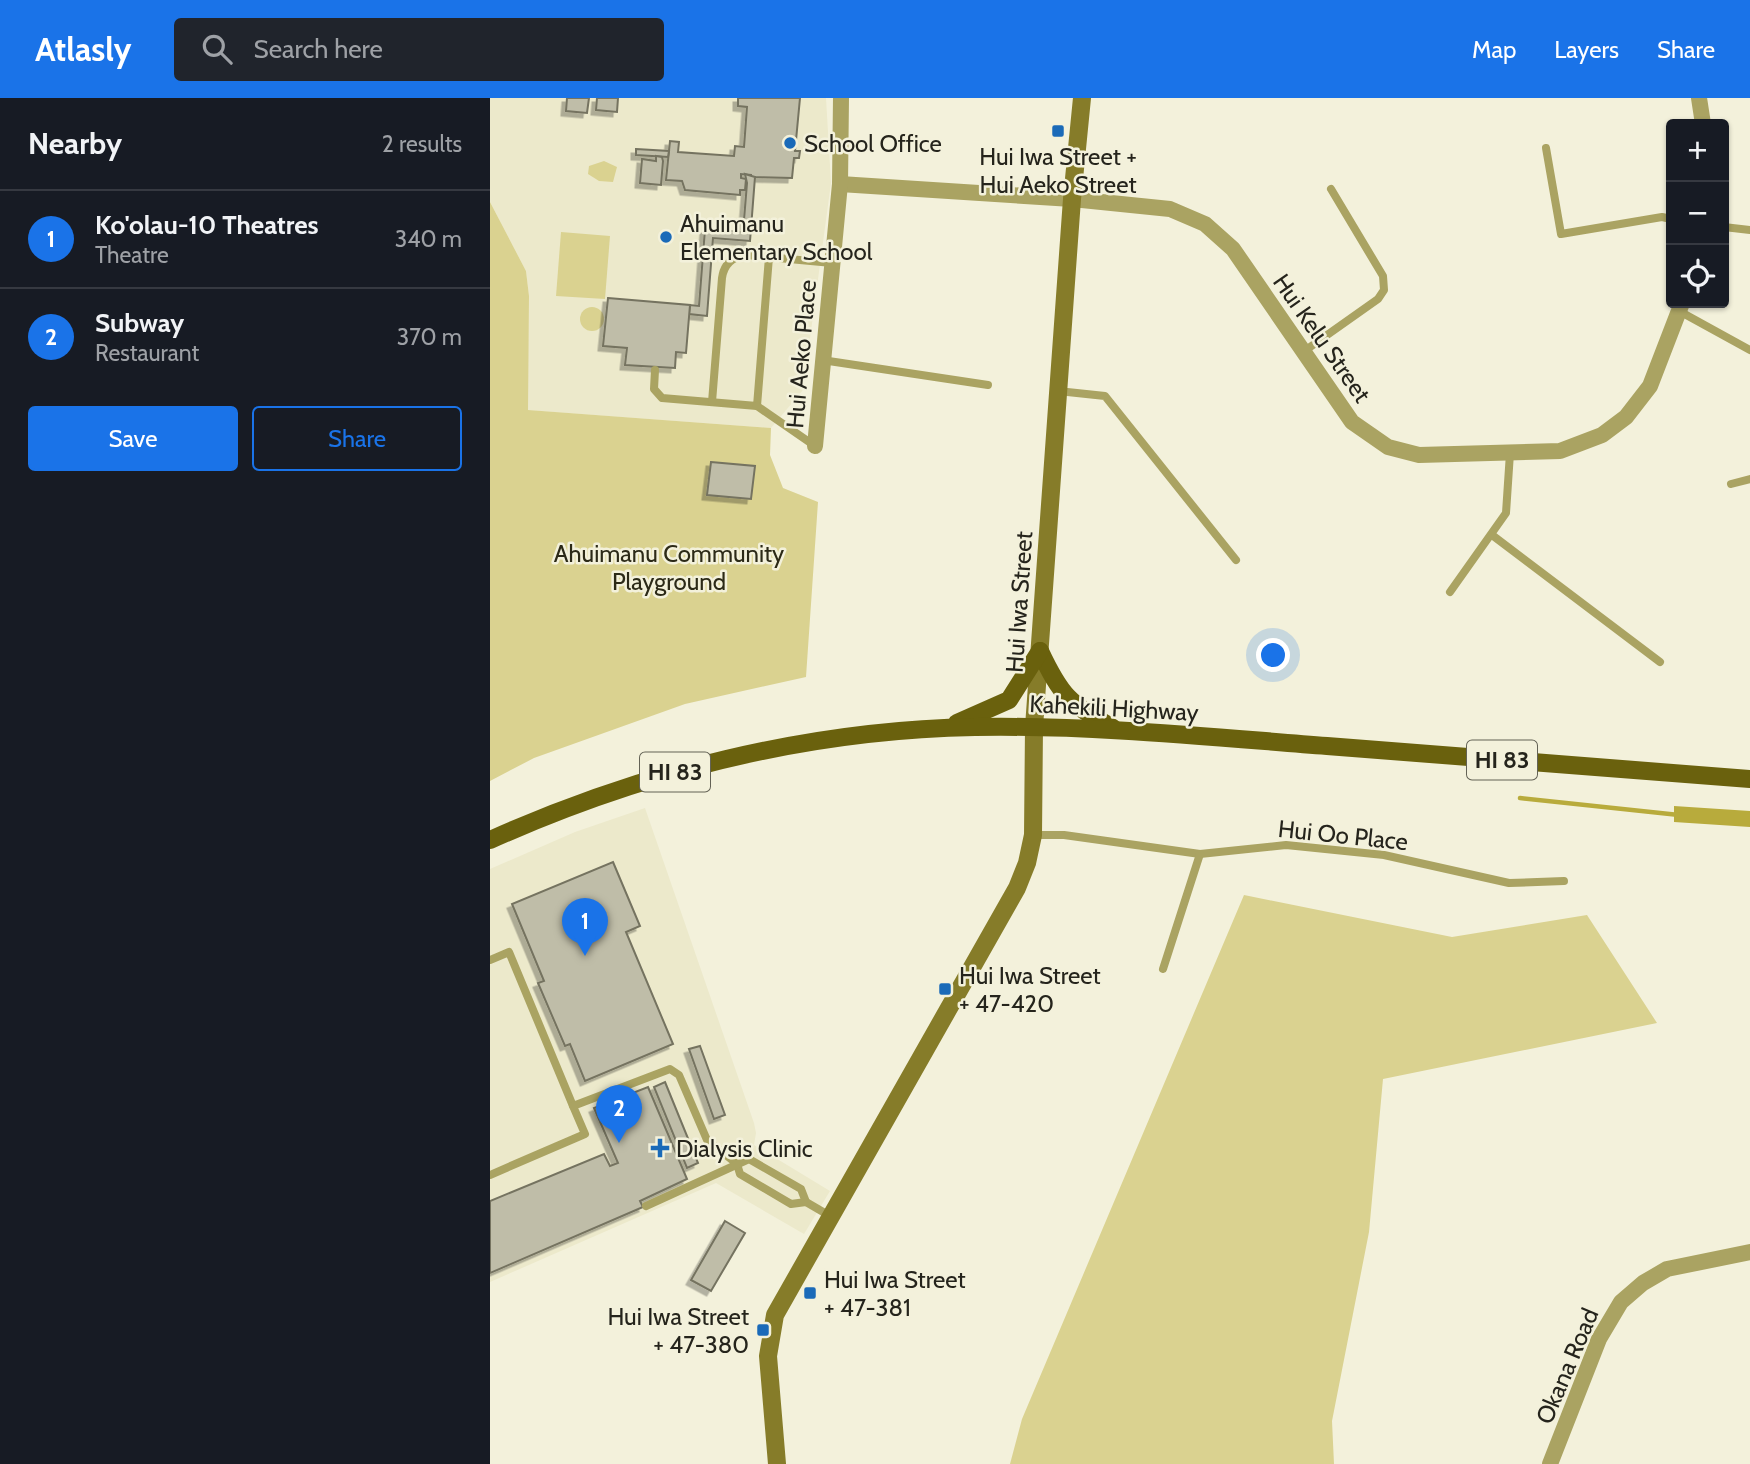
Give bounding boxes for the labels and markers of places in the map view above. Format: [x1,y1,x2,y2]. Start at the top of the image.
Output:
marker: Hui Iwa Street + Hui Aeko Street [1050,123,1066,139]
place label: School Office [804,129,942,158]
marker: School Office [782,135,798,151]
place label: Hui Iwa Street + Hui Aeko Street [979,142,1137,199]
place label: Ahuimanu Elementary School [680,209,873,266]
marker: Ahuimanu Elementary School [658,229,674,245]
pin: 1 [562,898,608,956]
place label: Hui Iwa Street + 47-420 [959,961,1101,1018]
marker: Hui Iwa Street + 47-420 [937,981,953,997]
pin: 2 [596,1085,642,1143]
place label: Dialysis Clinic [676,1134,813,1163]
marker: Dialysis Clinic [650,1138,670,1158]
place label: Hui Iwa Street + 47-381 [824,1265,966,1322]
marker: Hui Iwa Street + 47-381 [802,1285,818,1301]
place label: Hui Iwa Street + 47-380 [607,1302,749,1359]
marker: Hui Iwa Street + 47-380 [755,1322,771,1338]

